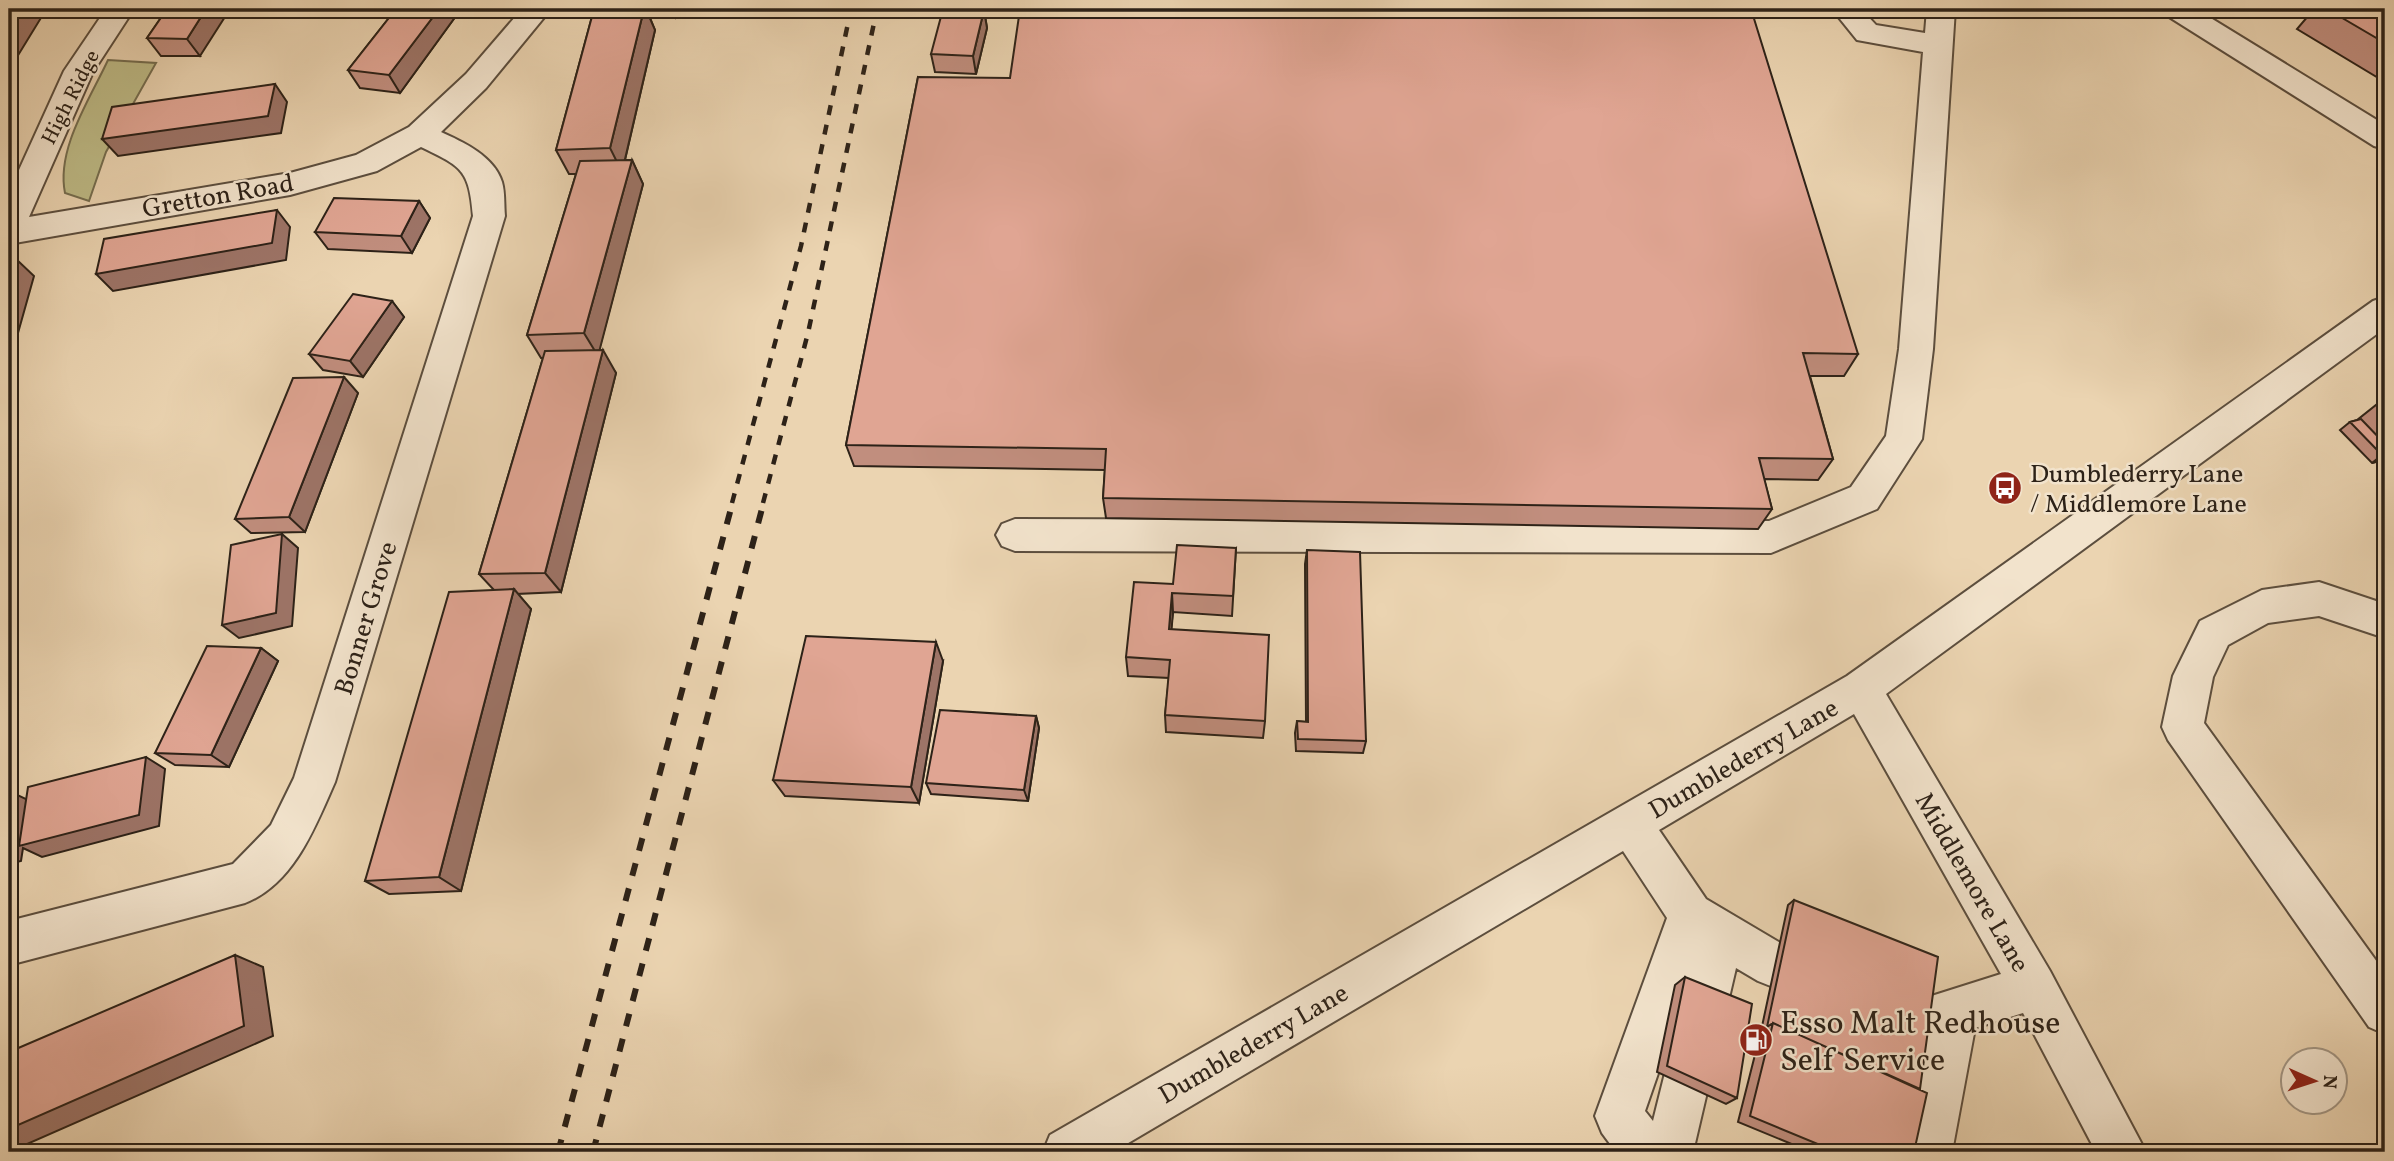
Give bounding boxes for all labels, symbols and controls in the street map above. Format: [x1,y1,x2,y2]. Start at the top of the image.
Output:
street label: High Ridge [35,45,108,150]
street label: Gretton Road [140,166,297,228]
place label: Dumblederry Lane / Middlemore Lane [2030,457,2247,523]
bus stop icon: Dumblederry Lane / Middlemore Lane [1986,469,2024,507]
street label: Bonner Grove [326,537,407,700]
street label: Dumblederry Lane [1643,691,1845,829]
street label: Middlemore Lane [1905,786,2037,980]
street label: Dumblederry Lane [1153,976,1355,1114]
place label: Esso Malt Redhouse Self Service [1780,1003,2060,1084]
fuel station icon: Esso Malt Redhouse Self Service [1737,1021,1775,1059]
north arrow [2278,1046,2348,1116]
text: N [2316,1074,2342,1090]

